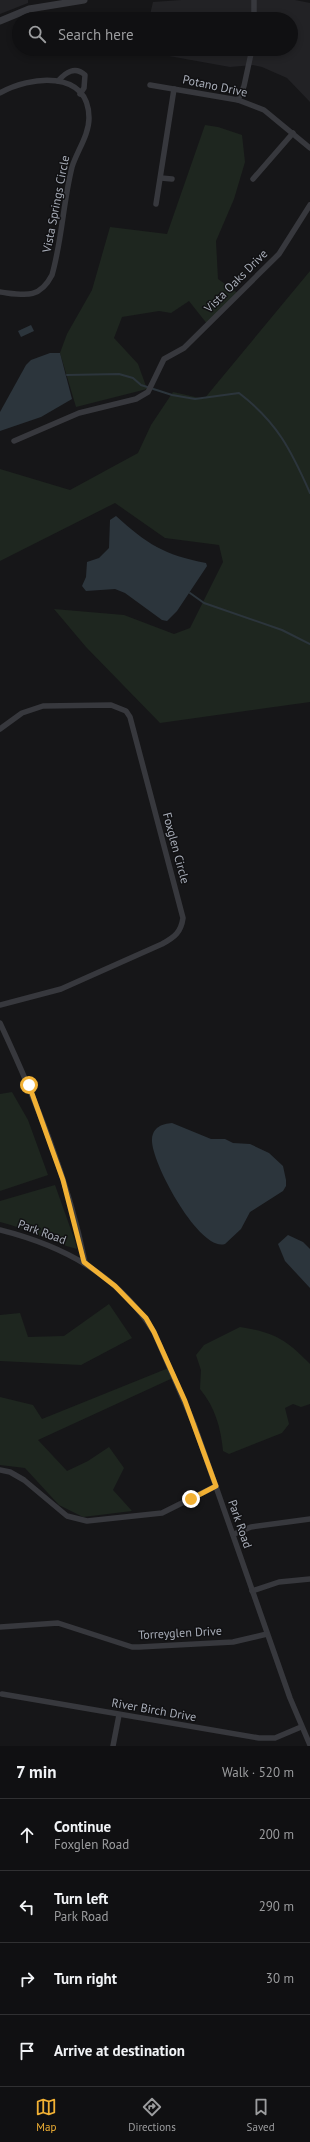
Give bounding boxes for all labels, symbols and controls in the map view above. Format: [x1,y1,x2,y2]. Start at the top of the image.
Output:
search box [12,12,298,56]
icon: search [26,23,48,45]
text: Search here [58,25,134,44]
street label: Potano Drive [181,71,249,100]
street label: Vista Springs Circle [39,154,72,255]
street label: Vista Oaks Drive [200,246,270,316]
street label: Foxglen Circle [160,811,193,885]
route start [20,1076,38,1094]
street label: Park Road [16,1216,68,1247]
route end [182,1490,200,1508]
street label: Park Road [225,1498,256,1550]
street label: Torreyglen Drive [138,1623,222,1642]
street label: River Birch Drive [111,1695,198,1724]
text: 7 min [16,1761,57,1783]
text: Walk · 520 m [222,1764,294,1781]
text: Continue [54,1817,111,1836]
icon: ahead [16,1824,38,1846]
text: 200 m [259,1826,294,1843]
text: Foxglen Road [54,1836,129,1853]
text: Turn left [54,1889,108,1908]
icon: left [16,1896,38,1918]
text: 290 m [259,1898,294,1915]
text: Park Road [54,1908,109,1925]
icon: right [16,1968,38,1990]
text: Turn right [54,1969,117,1988]
text: 30 m [266,1970,294,1987]
icon: arrive [16,2040,38,2062]
text: Arrive at destination [54,2041,185,2060]
tab: Map [35,2096,57,2134]
tab: Directions [128,2096,176,2134]
tab: Saved [247,2096,275,2134]

